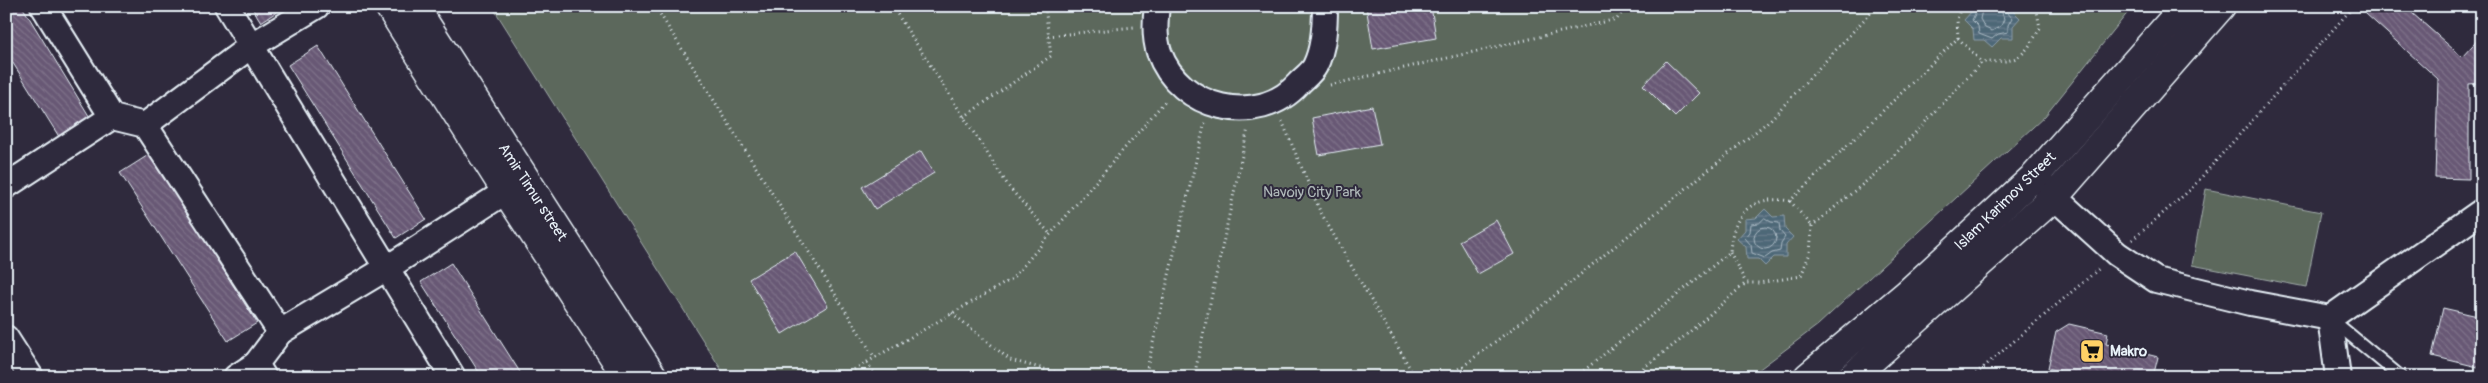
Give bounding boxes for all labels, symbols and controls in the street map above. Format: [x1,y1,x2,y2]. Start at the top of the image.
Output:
street label: Amir Timur street [494,140,572,246]
street label: Islam Karimov Street [1951,147,2061,255]
park label: Navoiy City Park [1263,183,1362,202]
supermarket icon: Makro [2079,338,2105,364]
place label: Makro [2110,342,2147,361]

